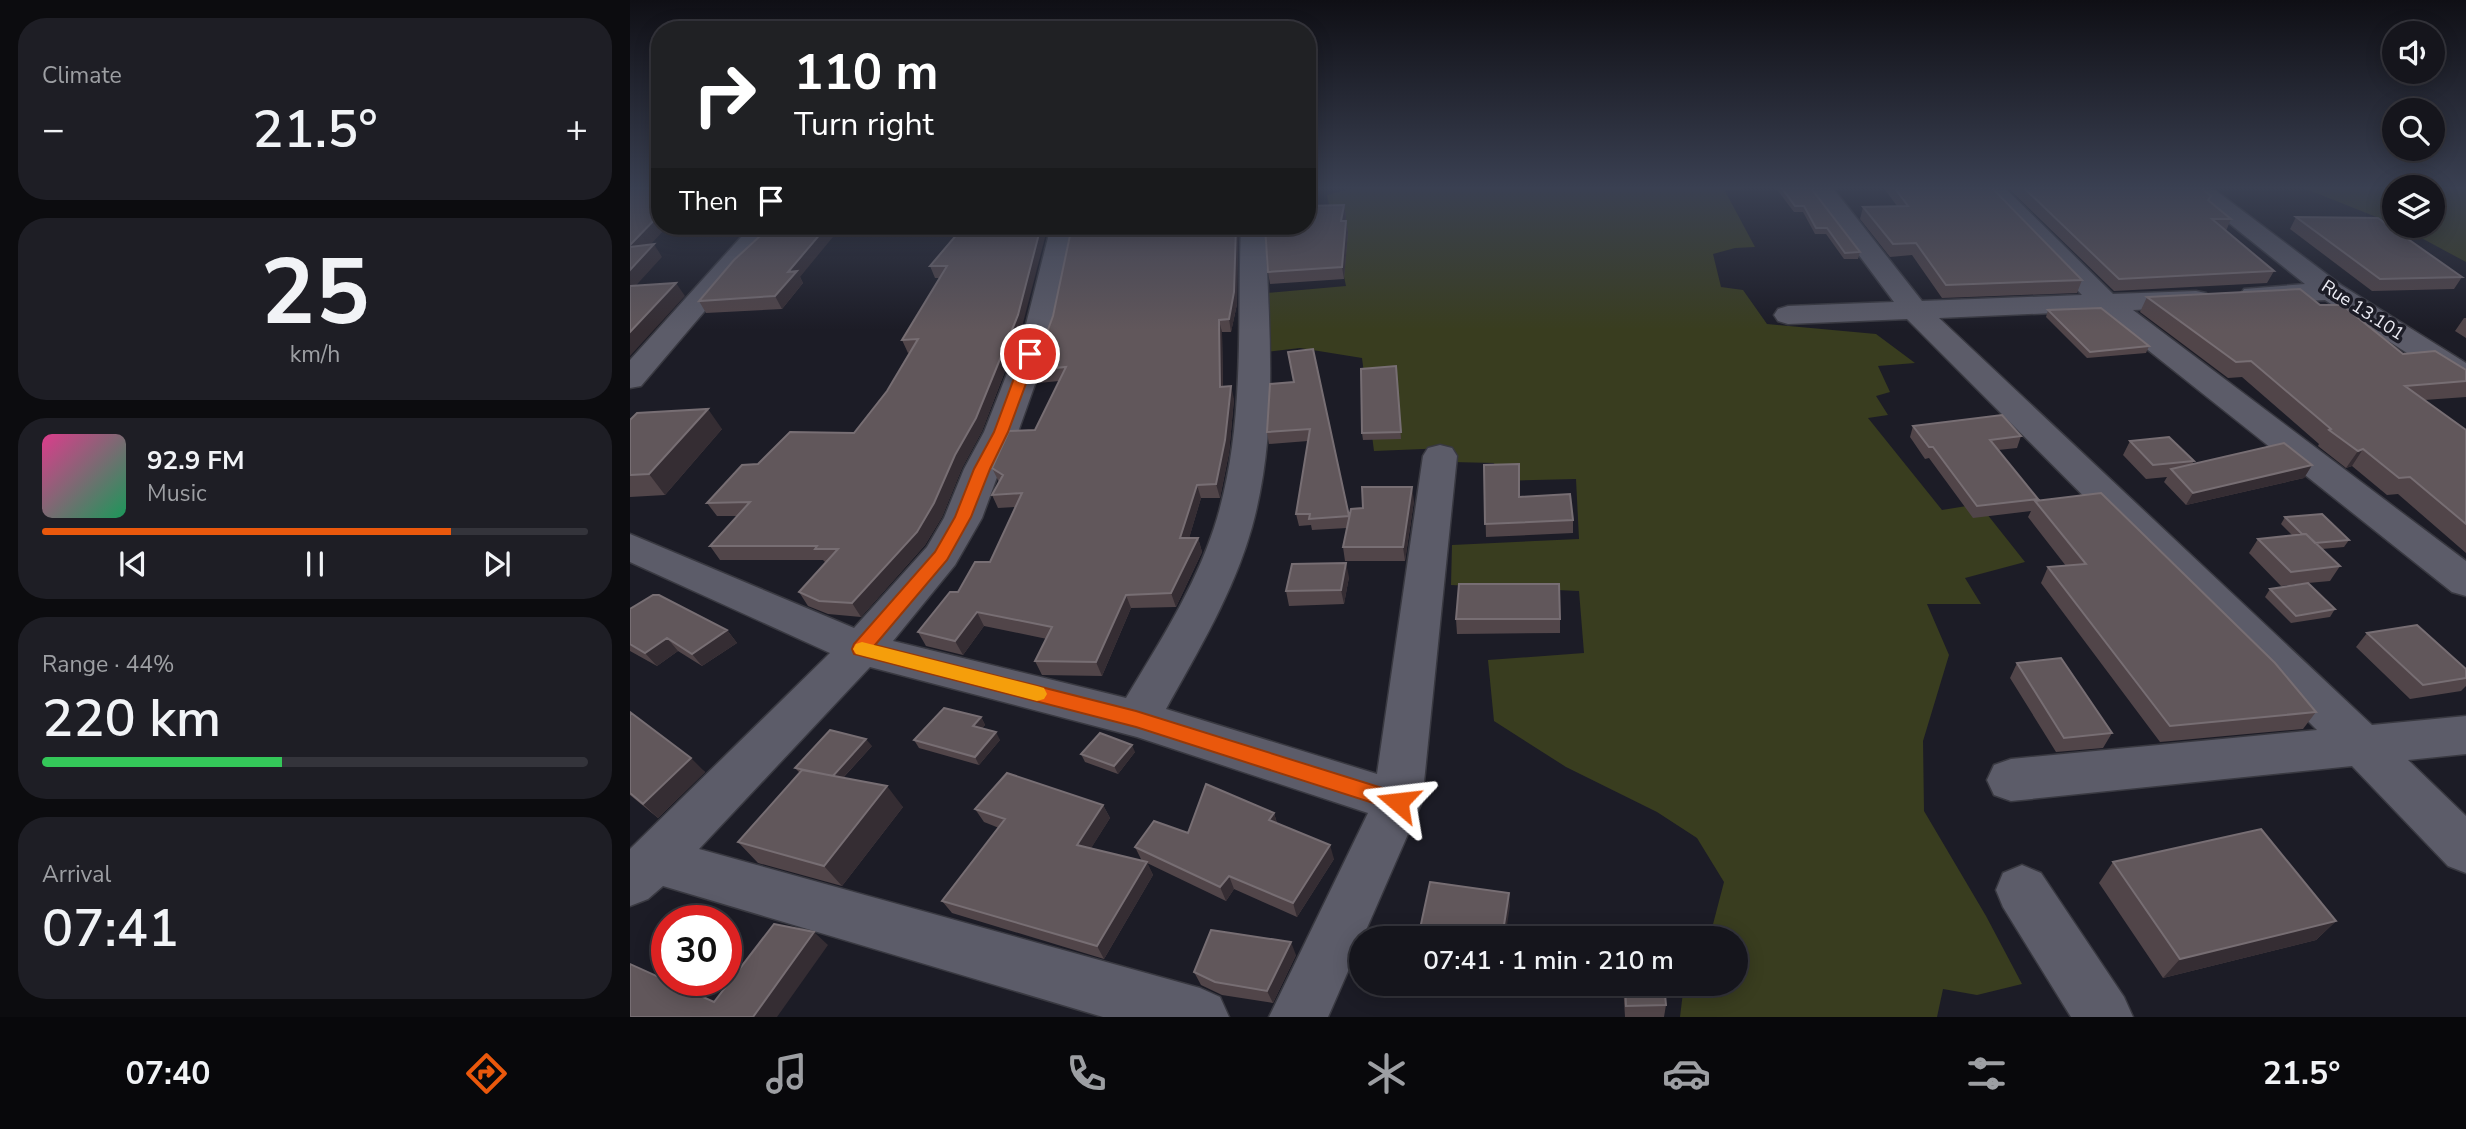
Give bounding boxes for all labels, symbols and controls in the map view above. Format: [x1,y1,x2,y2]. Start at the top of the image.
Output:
map controls [2382,21,2445,238]
button: sound [2382,21,2445,84]
text: 110 m [794,39,938,106]
icon: right [679,49,770,140]
text: Climate [42,60,122,91]
text: 21.5° [252,94,378,165]
button: search [2382,98,2445,161]
text: Turn right [794,103,934,146]
text: − [42,104,65,155]
text: + [565,104,588,155]
button: layers [2382,175,2445,238]
icon: arrive [752,182,790,220]
text: Then [679,184,738,219]
text: 25 [260,231,370,355]
street label: Rue 13.101 [2317,274,2409,346]
pin [1000,324,1060,384]
icon: arrive [1011,335,1049,373]
text: km/h [290,339,340,370]
text: 92.9 FM [147,443,244,478]
text: Music [147,478,207,509]
icon: previous [114,545,152,583]
icon: pause [296,545,334,583]
icon: next [478,545,516,583]
text: Range · 44% [42,649,174,680]
text: 220 km [42,683,221,754]
position arrow [1361,765,1435,839]
text: Arrival [42,859,111,890]
text: 07:41 [42,893,179,964]
speed limit sign: 30 [651,905,742,996]
text: 07:41 · 1 min · 210 m [1423,943,1674,978]
icon: directions [462,1049,511,1098]
icon: music [762,1049,811,1098]
icon: phone [1062,1049,1111,1098]
icon: climate [1362,1049,1411,1098]
icon: car [1662,1049,1711,1098]
icon: filters [1962,1049,2011,1098]
text: 07:40 [126,1052,210,1095]
text: 21.5° [2263,1052,2340,1095]

